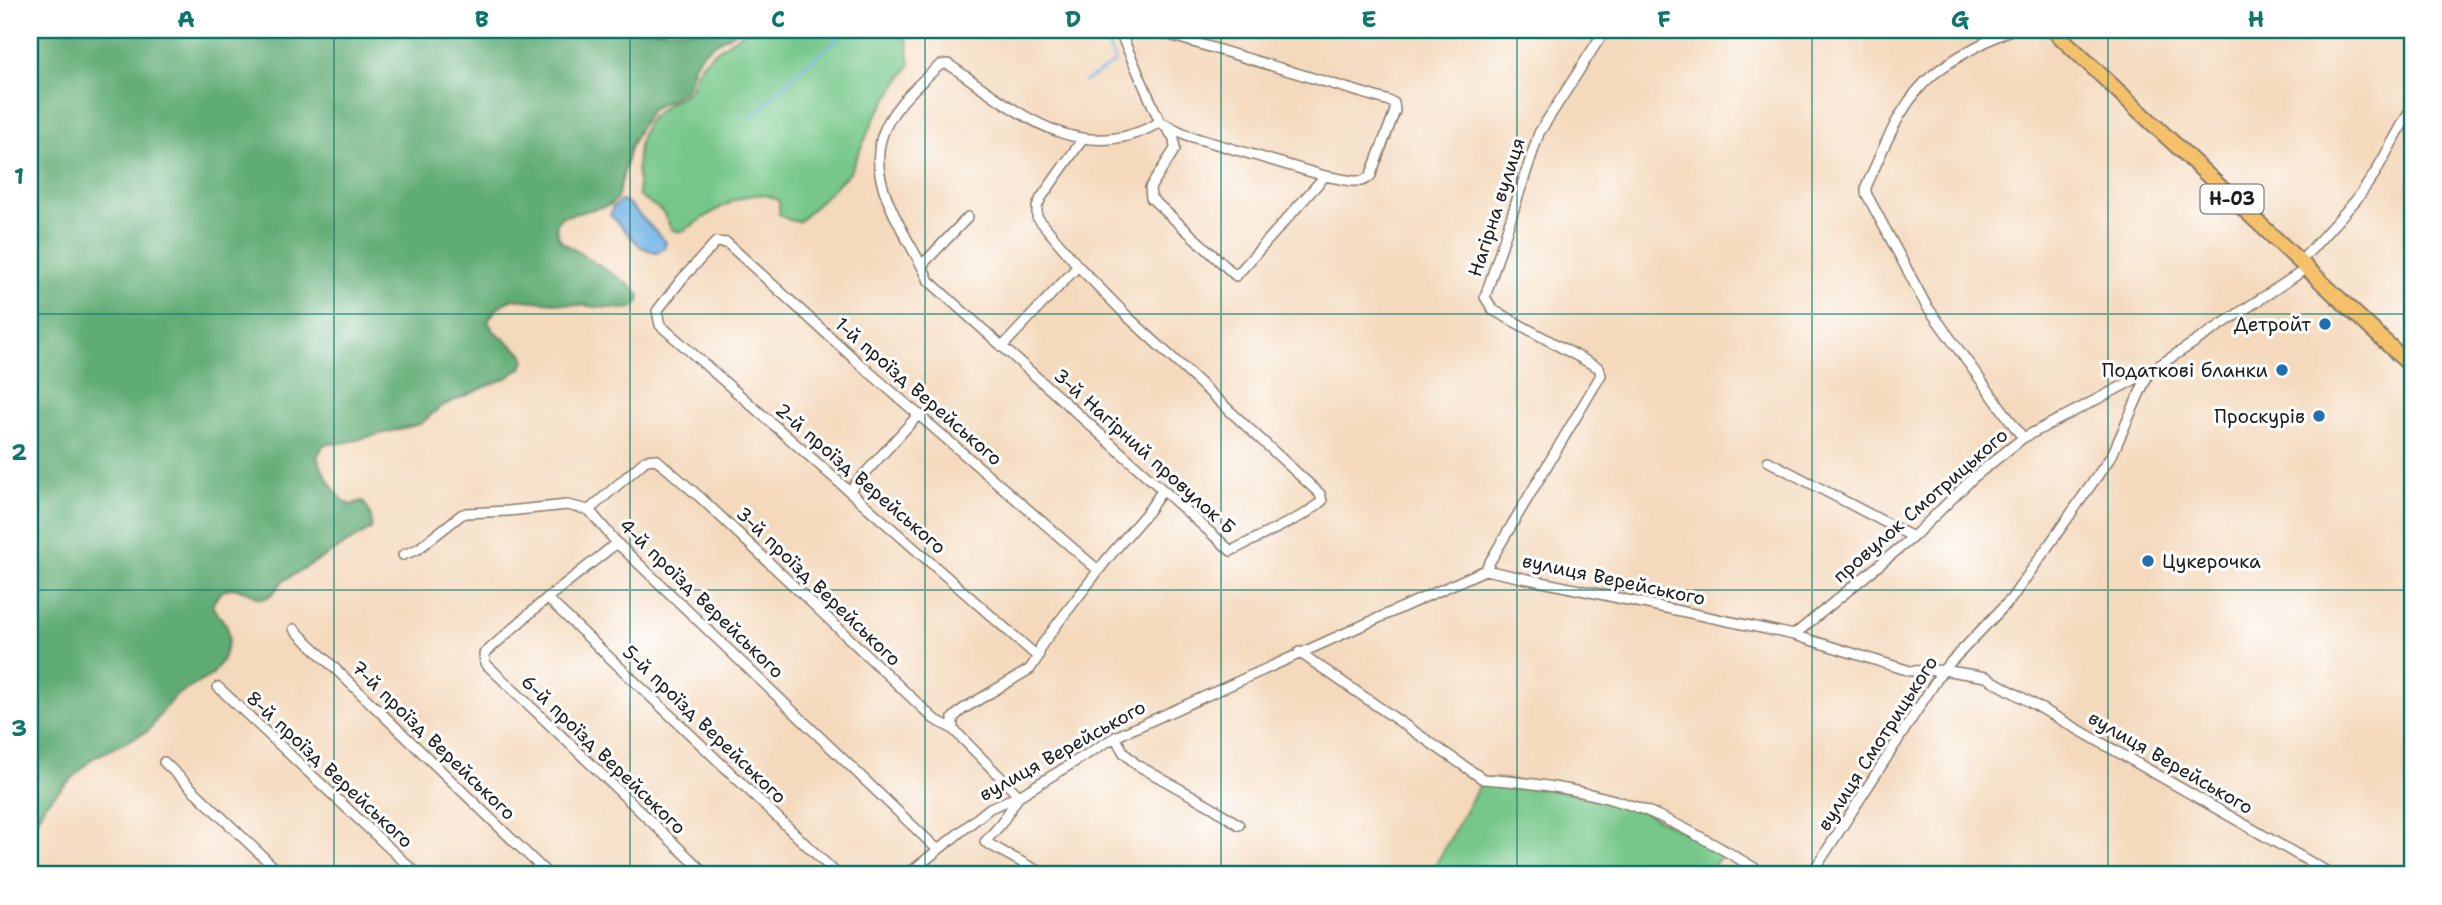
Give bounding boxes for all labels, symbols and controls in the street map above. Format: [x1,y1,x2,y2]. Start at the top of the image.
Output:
text: A [177,4,195,34]
text: B [475,4,489,34]
text: C [771,4,785,34]
text: D [1065,4,1081,34]
text: E [1361,4,1377,34]
text: F [1657,4,1671,34]
text: G [1951,4,1970,34]
text: H [2248,4,2264,34]
street label: Нагірна вулиця [1462,134,1531,280]
text: 1 [14,161,24,191]
road number: Н-03 [2200,184,2264,214]
street label: 1-й проїзд Верейського [830,312,1008,471]
place label: Детройт [2234,312,2311,337]
marker: Детройт [2317,316,2333,332]
place label: Податкові бланки [2102,358,2268,383]
marker: Податкові бланки [2274,362,2290,378]
street label: 3-й Нагірний провулок Б [1048,363,1241,540]
street label: 2-й проїзд Верейського [770,397,951,560]
place label: Проскурів [2214,404,2305,429]
marker: Проскурів [2311,408,2327,424]
street label: провулок Смотрицького [1828,422,2013,588]
text: 2 [11,437,27,467]
street label: 3-й проїзд Верейського [731,501,906,672]
street label: 4-й проїзд Верейського [614,513,789,684]
street label: вулиця Верейського [1520,548,1708,611]
place label: Цукерочка [2162,549,2261,574]
marker: Цукерочка [2140,553,2156,569]
street label: 5-й проїзд Верейського [617,640,792,809]
street label: вулиця Смотрицького [1811,651,1943,836]
street label: 7-й проїзд Верейського [346,655,521,826]
street label: 6-й проїзд Верейського [516,669,691,840]
street label: 8-й проїзд Верейського [241,685,419,853]
street label: вулиця Верейського [975,694,1150,807]
street label: вулиця Верейського [2084,705,2258,820]
text: 3 [11,713,27,743]

